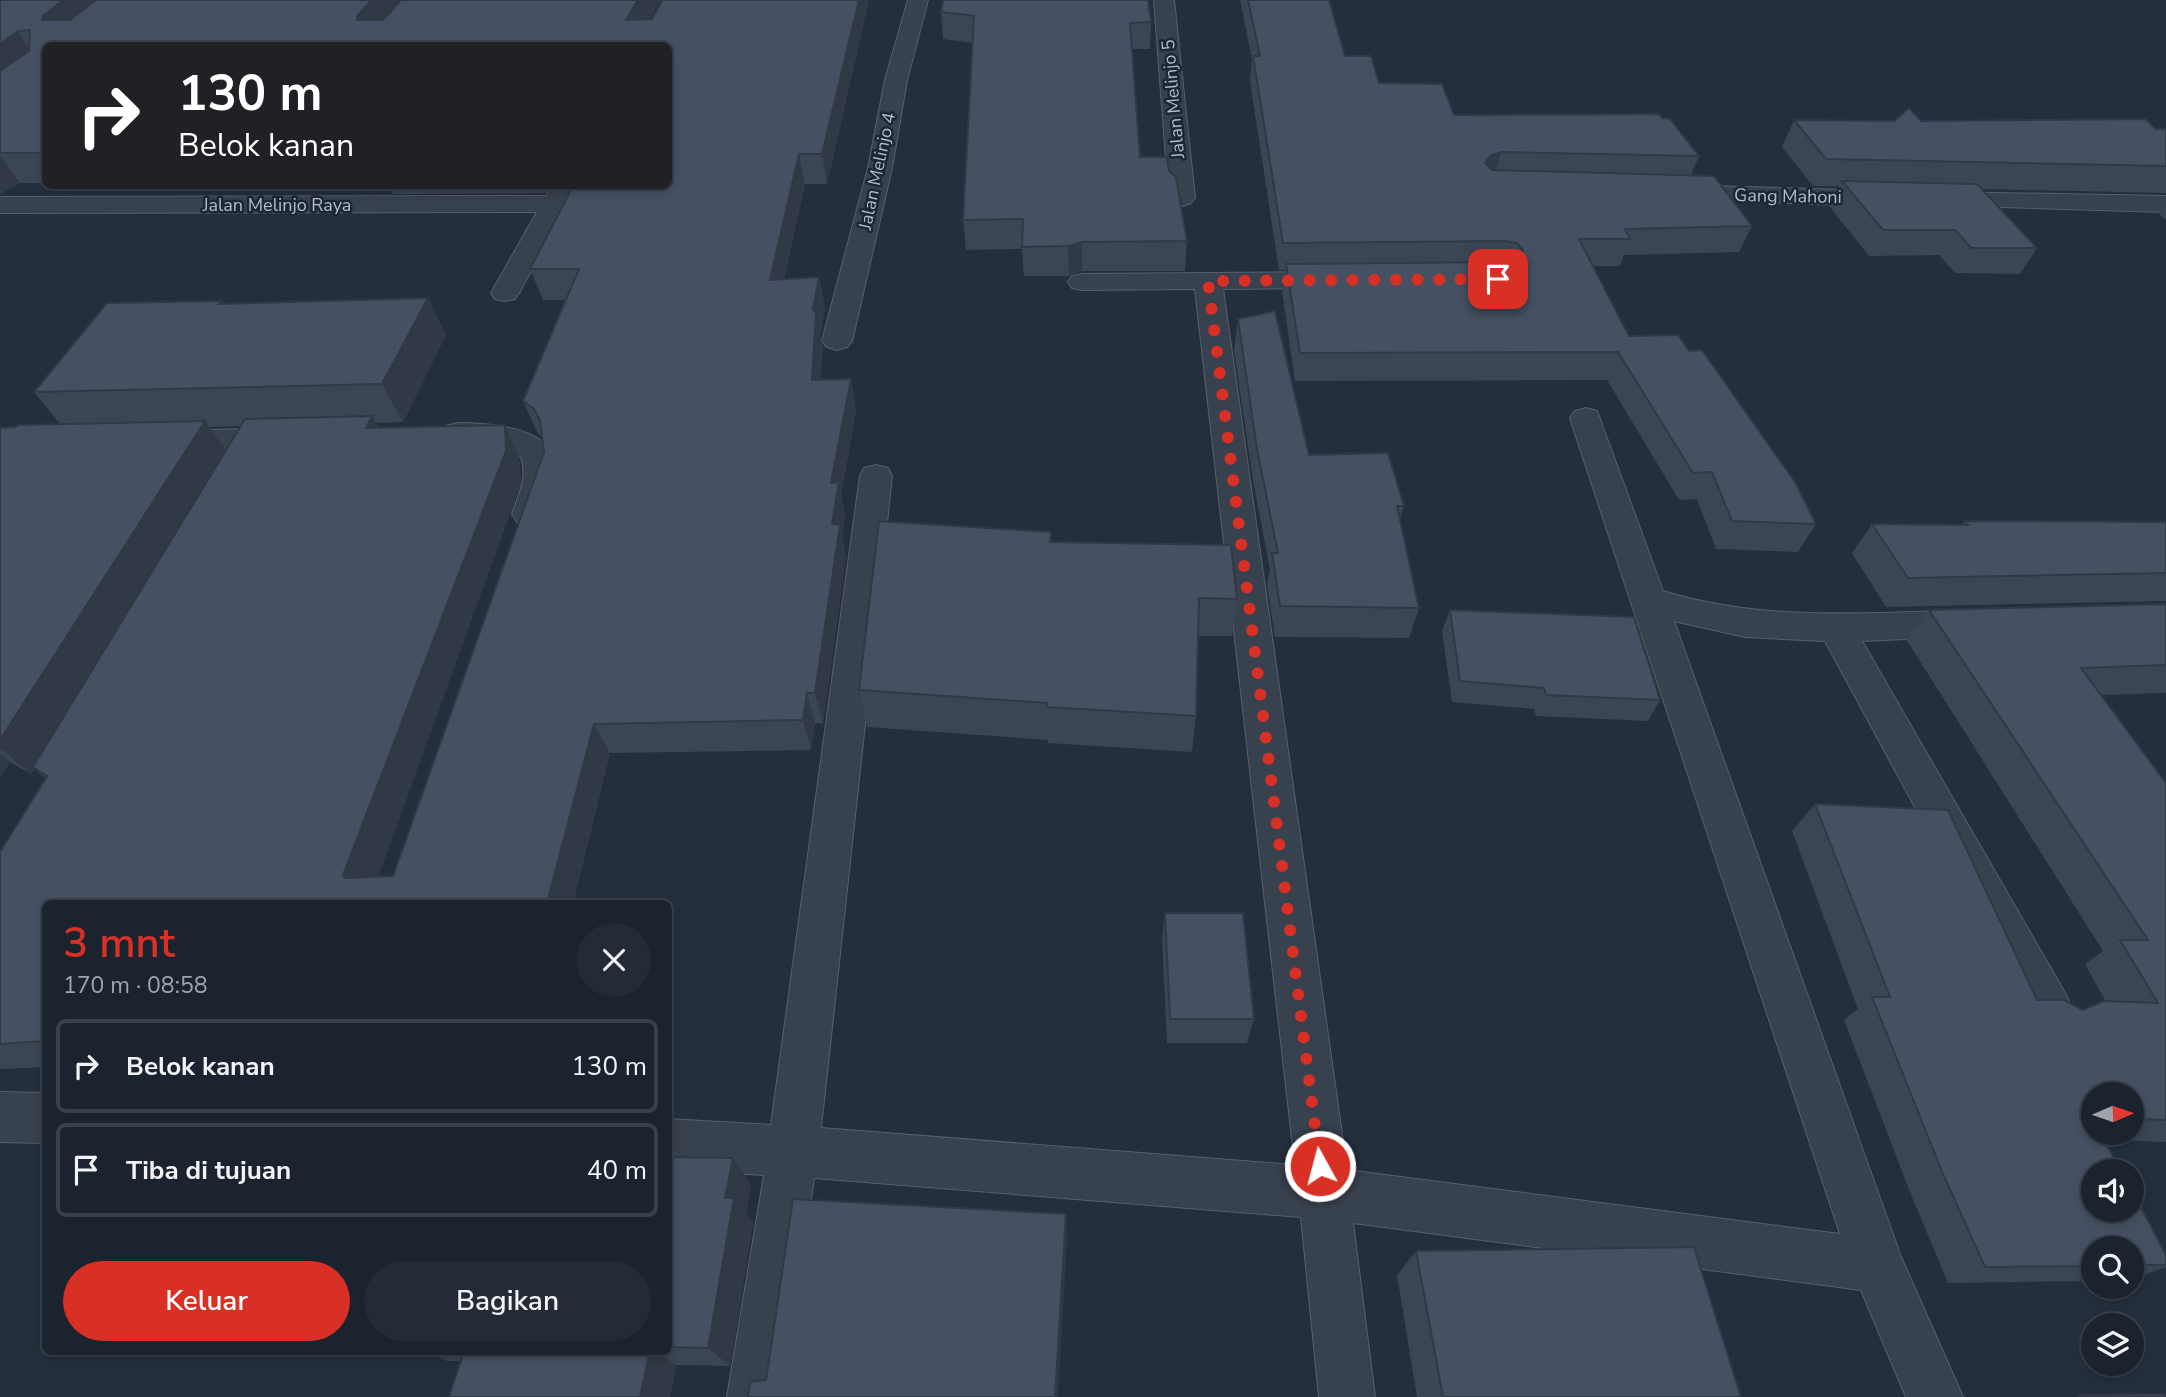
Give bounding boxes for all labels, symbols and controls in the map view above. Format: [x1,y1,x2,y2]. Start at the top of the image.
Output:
street label: Jalan Melinjo 5 [1156,38,1190,161]
text: 130 m [178,60,322,127]
icon: right [63,70,154,161]
street label: Jalan Melinjo 4 [853,110,901,233]
text: Belok kanan [178,124,354,167]
street label: Gang Mahoni [1734,183,1842,209]
street label: Jalan Melinjo Raya [202,193,351,217]
pin [1468,249,1528,309]
icon: arrive [1479,260,1517,298]
text: 3 mnt [63,915,175,972]
button: close [577,923,651,997]
text: 170 m · 08:58 [63,970,208,1001]
icon: right [67,1047,105,1085]
text: Belok kanan [126,1049,275,1084]
text: 130 m [571,1049,647,1084]
north arrow [2081,1082,2144,1144]
map controls [2081,1082,2144,1376]
position arrow [1283,1129,1357,1203]
icon: arrive [67,1151,105,1189]
text: Tiba di tujuan [126,1153,291,1188]
text: 40 m [587,1153,647,1188]
button: sound [2081,1159,2144,1222]
button: search [2081,1236,2144,1299]
button: Keluar [63,1261,350,1341]
button: Bagikan [364,1261,651,1341]
button: layers [2081,1313,2144,1376]

